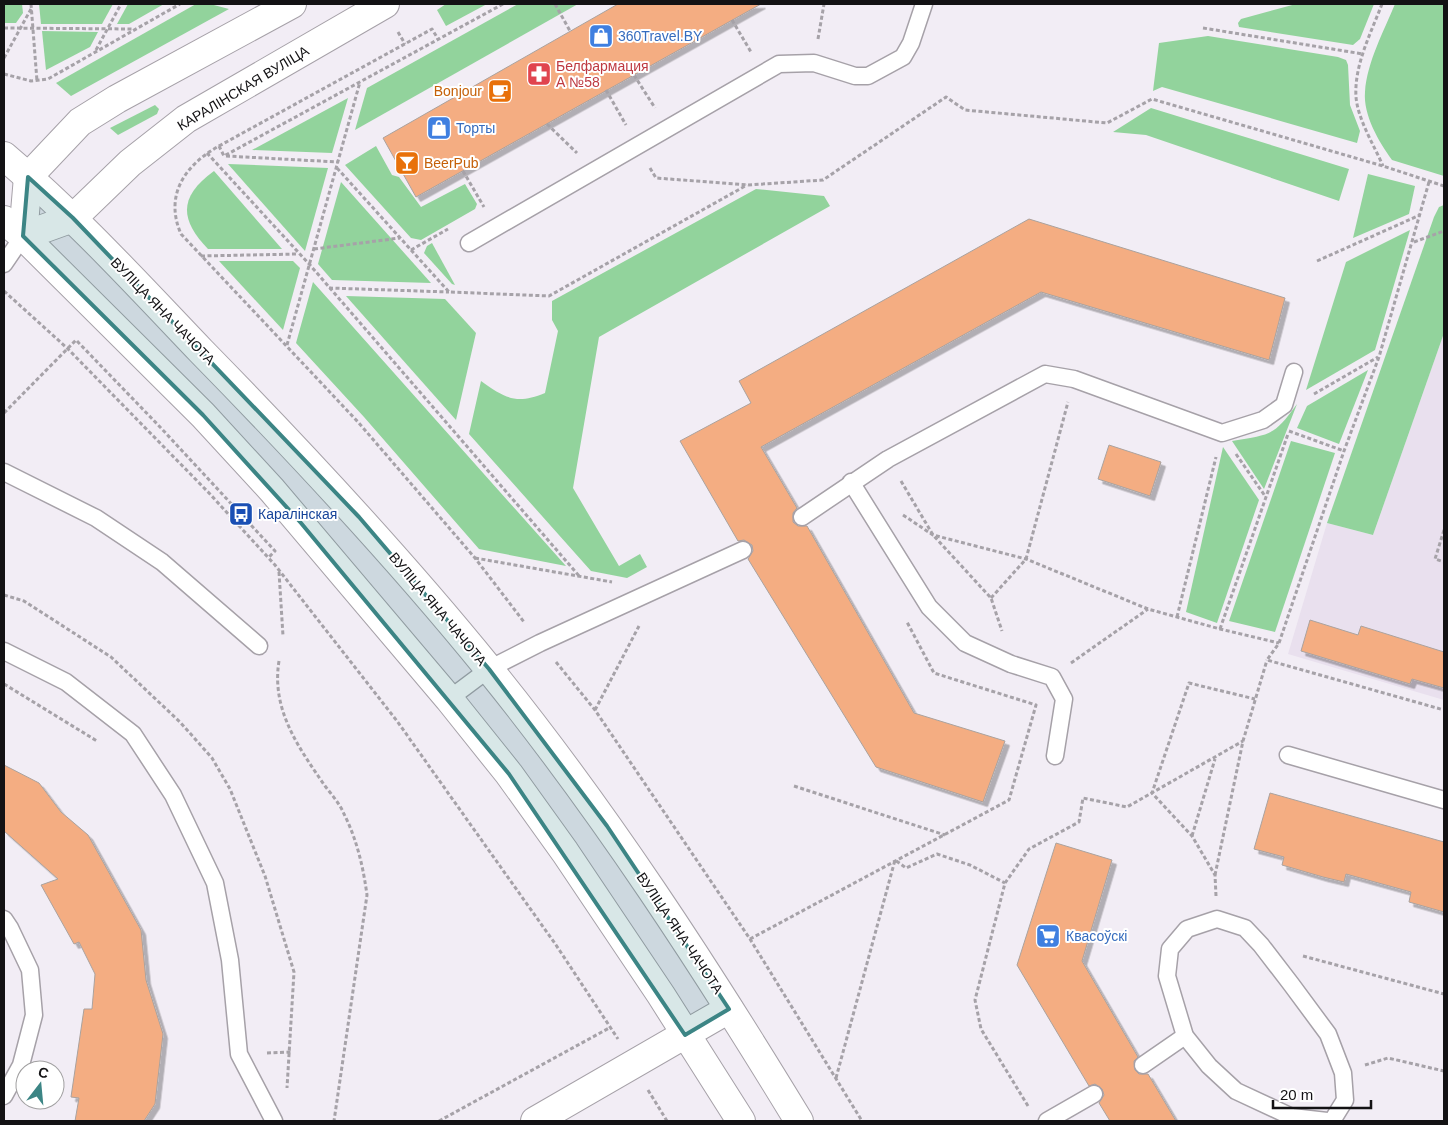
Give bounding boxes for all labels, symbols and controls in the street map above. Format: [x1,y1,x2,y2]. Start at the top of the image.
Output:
shop icon: 360Travel.BY [588,23,614,49]
place label: 360Travel.BY [618,28,703,44]
street label: КАРАЛІНСКАЯ ВУЛІЦА [174,42,312,134]
place label: Белфармация А №58 [556,58,649,90]
pharmacy icon: Белфармация А №58 [526,61,552,87]
cafe icon: Bonjour [487,78,513,104]
place label: Bonjour [434,83,482,99]
shop icon: Торты [426,115,452,141]
place label: Торты [456,120,495,136]
bar icon: BeerPub [394,150,420,176]
place label: BeerPub [424,155,479,171]
street label: ВУЛІЦА ЯНА ЧАЧОТА [108,254,219,368]
bus stop icon: Каралінская [228,501,254,527]
place label: Каралінская [258,506,337,522]
street label: ВУЛІЦА ЯНА ЧАЧОТА [386,549,490,669]
street label: ВУЛІЦА ЯНА ЧАЧОТА [633,869,727,997]
supermarket icon: Квасоўскі [1035,923,1061,949]
place label: Квасоўскі [1066,928,1127,944]
north arrow [15,1060,65,1110]
text: С [37,1063,51,1082]
scale bar [1273,1078,1370,1110]
text: 20 m [1280,1086,1313,1103]

